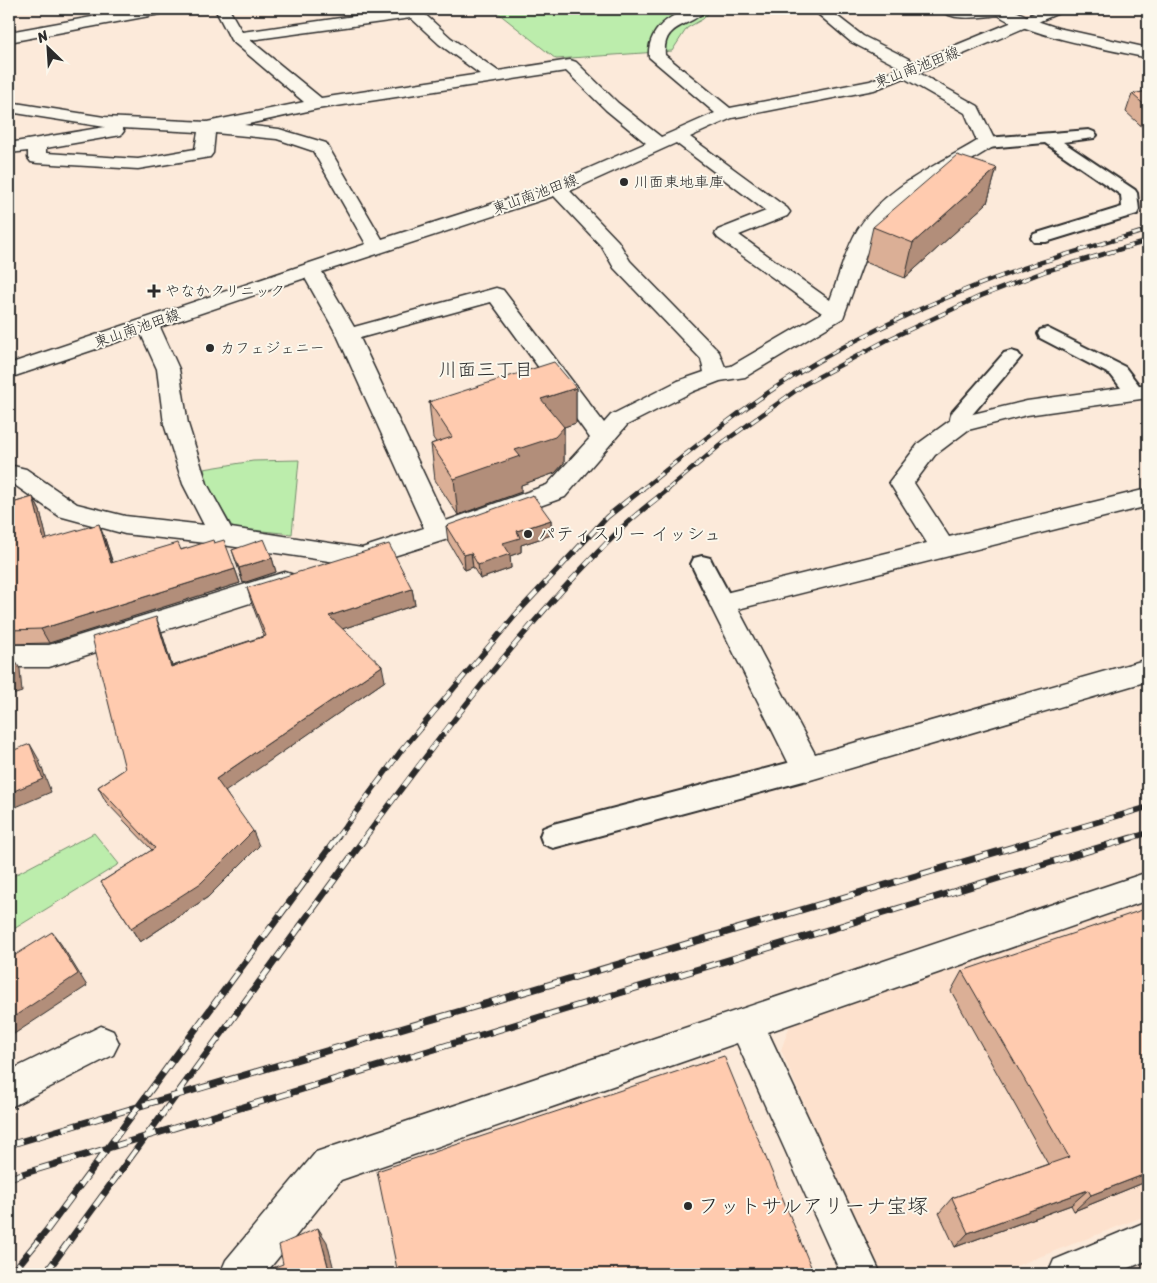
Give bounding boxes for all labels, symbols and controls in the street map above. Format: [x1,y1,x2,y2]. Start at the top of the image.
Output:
north arrow [22,22,72,72]
text: N [32,23,53,50]
street label: 東山南池田線 [870,39,964,95]
street label: 東山南池田線 [488,166,582,222]
place label: 川面東地車庫 [634,169,724,195]
marker: 川面東地車庫 [618,176,630,188]
place label: やなかクリニック [165,278,285,304]
marker: やなかクリニック [147,284,161,298]
street label: 東山南池田線 [90,301,184,355]
place label: カフェジェニー [220,335,325,361]
marker: カフェジェニー [204,342,216,354]
district label: 川面三丁目 [438,353,534,386]
place label: パティスリー イッシュ [538,518,722,550]
marker: パティスリー イッシュ [522,528,534,540]
place label: フットサルアリーナ宝塚 [698,1187,928,1225]
marker: フットサルアリーナ宝塚 [682,1200,694,1212]

